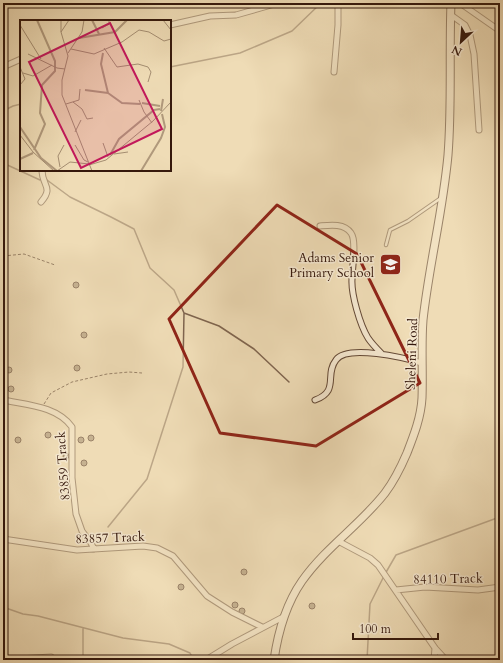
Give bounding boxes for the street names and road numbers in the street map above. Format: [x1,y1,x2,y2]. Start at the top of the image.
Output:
street label: Sheleni Road [402,318,422,390]
street label: 83859 Track [52,431,74,501]
street label: 83857 Track [75,528,145,548]
street label: 84110 Track [413,569,483,589]

